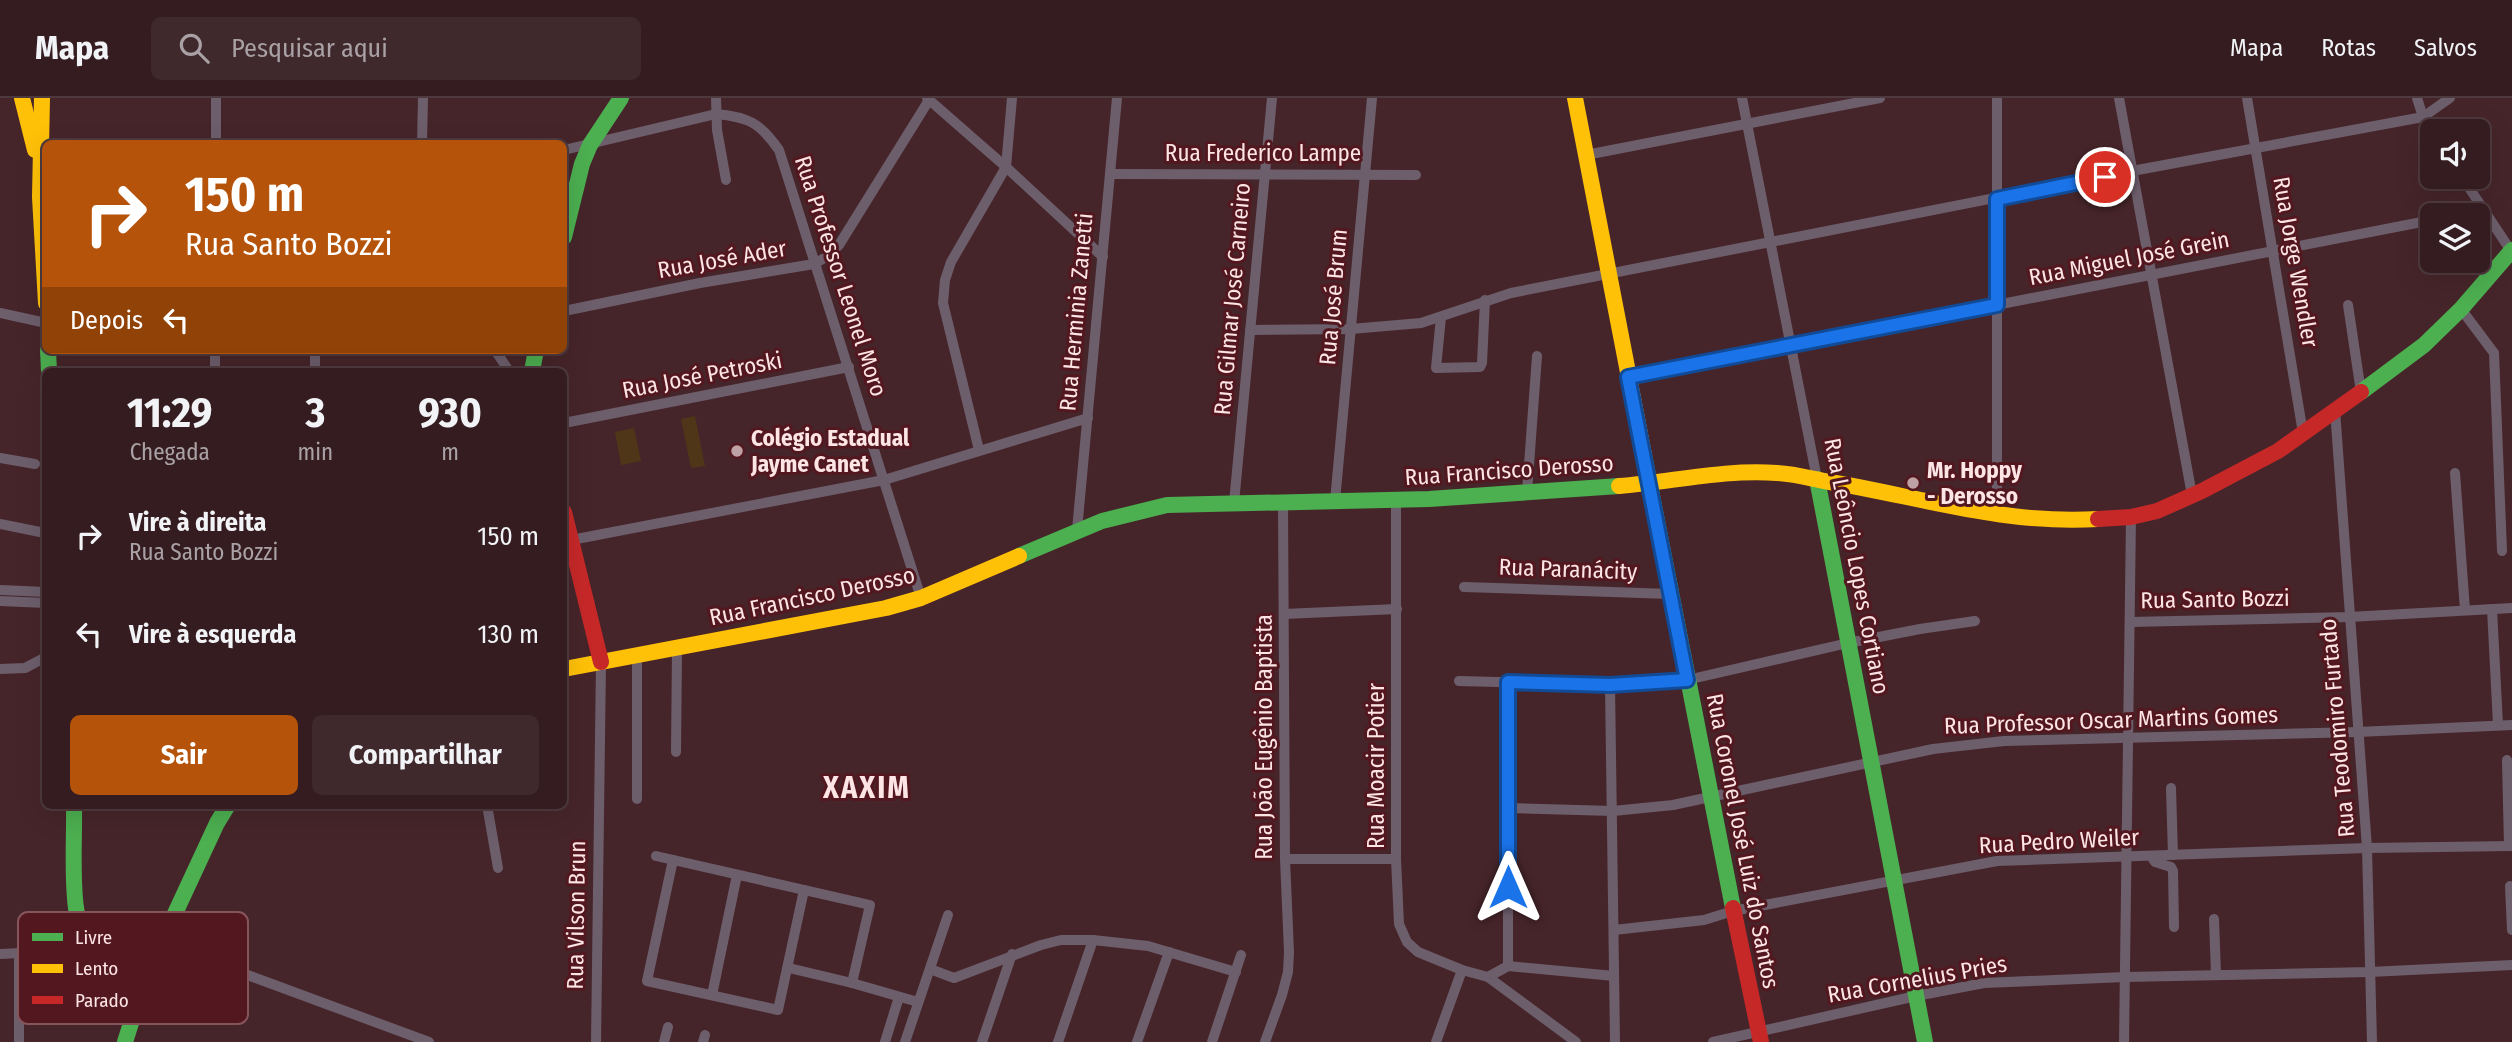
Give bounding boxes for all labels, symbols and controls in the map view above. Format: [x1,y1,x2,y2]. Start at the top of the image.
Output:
search box [151,17,641,80]
text: Mapa [35,28,109,68]
icon: search [175,29,213,67]
text: Pesquisar aqui [231,33,388,64]
text: Mapa [2230,34,2283,62]
text: Rotas [2321,34,2376,62]
text: Salvos [2414,34,2477,62]
map controls [2420,119,2490,273]
button: sound [2420,119,2490,189]
street label: Rua Frederico Lampe [1165,139,1361,167]
pin [2075,147,2135,207]
street label: Rua Professor Leonel Moro [789,152,893,400]
icon: arrive [2086,158,2124,196]
text: 150 m [185,165,304,224]
icon: right [70,168,161,259]
street label: Rua Jorge Wendler [2267,175,2325,349]
street label: Rua Gilmar José Carneiro [1208,182,1256,416]
button: layers [2420,203,2490,273]
street label: Rua Herminia Zanetti [1053,212,1099,412]
text: Rua Santo Bozzi [185,225,393,263]
street label: Rua Miguel José Grein [2026,225,2232,291]
street label: Rua José Brum [1313,228,1353,366]
street label: Rua José Ader [656,234,788,284]
icon: left [157,301,195,339]
text: Depois [70,305,143,336]
street label: Rua José Petroski [620,346,784,404]
text: 11:29 [127,388,212,438]
text: 3 [305,388,325,438]
text: 930 [418,388,482,438]
place label: Colégio Estadual Jayme Canet [750,424,910,478]
street label: Rua Leôncio Lopes Cortiano [1818,436,1896,696]
text: Chegada [130,438,210,466]
text: min [298,438,333,466]
text: m [441,438,459,466]
marker: Colégio Estadual Jayme Canet [729,443,745,459]
street label: Rua Francisco Derosso [1404,449,1614,491]
place label: Mr. Hoppy - Derosso [1927,456,2023,510]
marker: Mr. Hoppy - Derosso [1905,475,1921,491]
text: Vire à direita [129,507,267,538]
icon: right [70,517,108,555]
text: 150 m [477,521,539,552]
text: Rua Santo Bozzi [129,538,278,566]
street label: Rua Paranácity [1498,553,1639,585]
street label: Rua Francisco Derosso [707,561,917,631]
street label: Rua Santo Bozzi [2140,584,2290,614]
street label: Rua João Eugênio Baptista [1250,614,1278,860]
icon: left [70,615,108,653]
street label: Rua Teodomiro Furtado [2314,618,2360,838]
text: Vire à esquerda [129,619,296,650]
text: 130 m [477,619,539,650]
street label: Rua Moacir Potier [1362,683,1390,849]
street label: Rua Coronel José Luiz do Santos [1701,691,1785,991]
street label: Rua Professor Oscar Martins Gomes [1943,700,2279,740]
button: Sair [70,715,298,795]
button: Compartilhar [312,715,539,795]
district label: XAXIM [822,770,911,806]
street label: Rua Pedro Weiler [1978,823,2140,859]
street label: Rua Vilson Brun [561,840,591,990]
position arrow [1471,850,1545,924]
legend [18,912,248,1024]
text: Livre [75,926,112,949]
street label: Rua Cornelius Pries [1825,949,2009,1009]
text: Lento [75,957,118,980]
text: Parado [75,989,129,1012]

